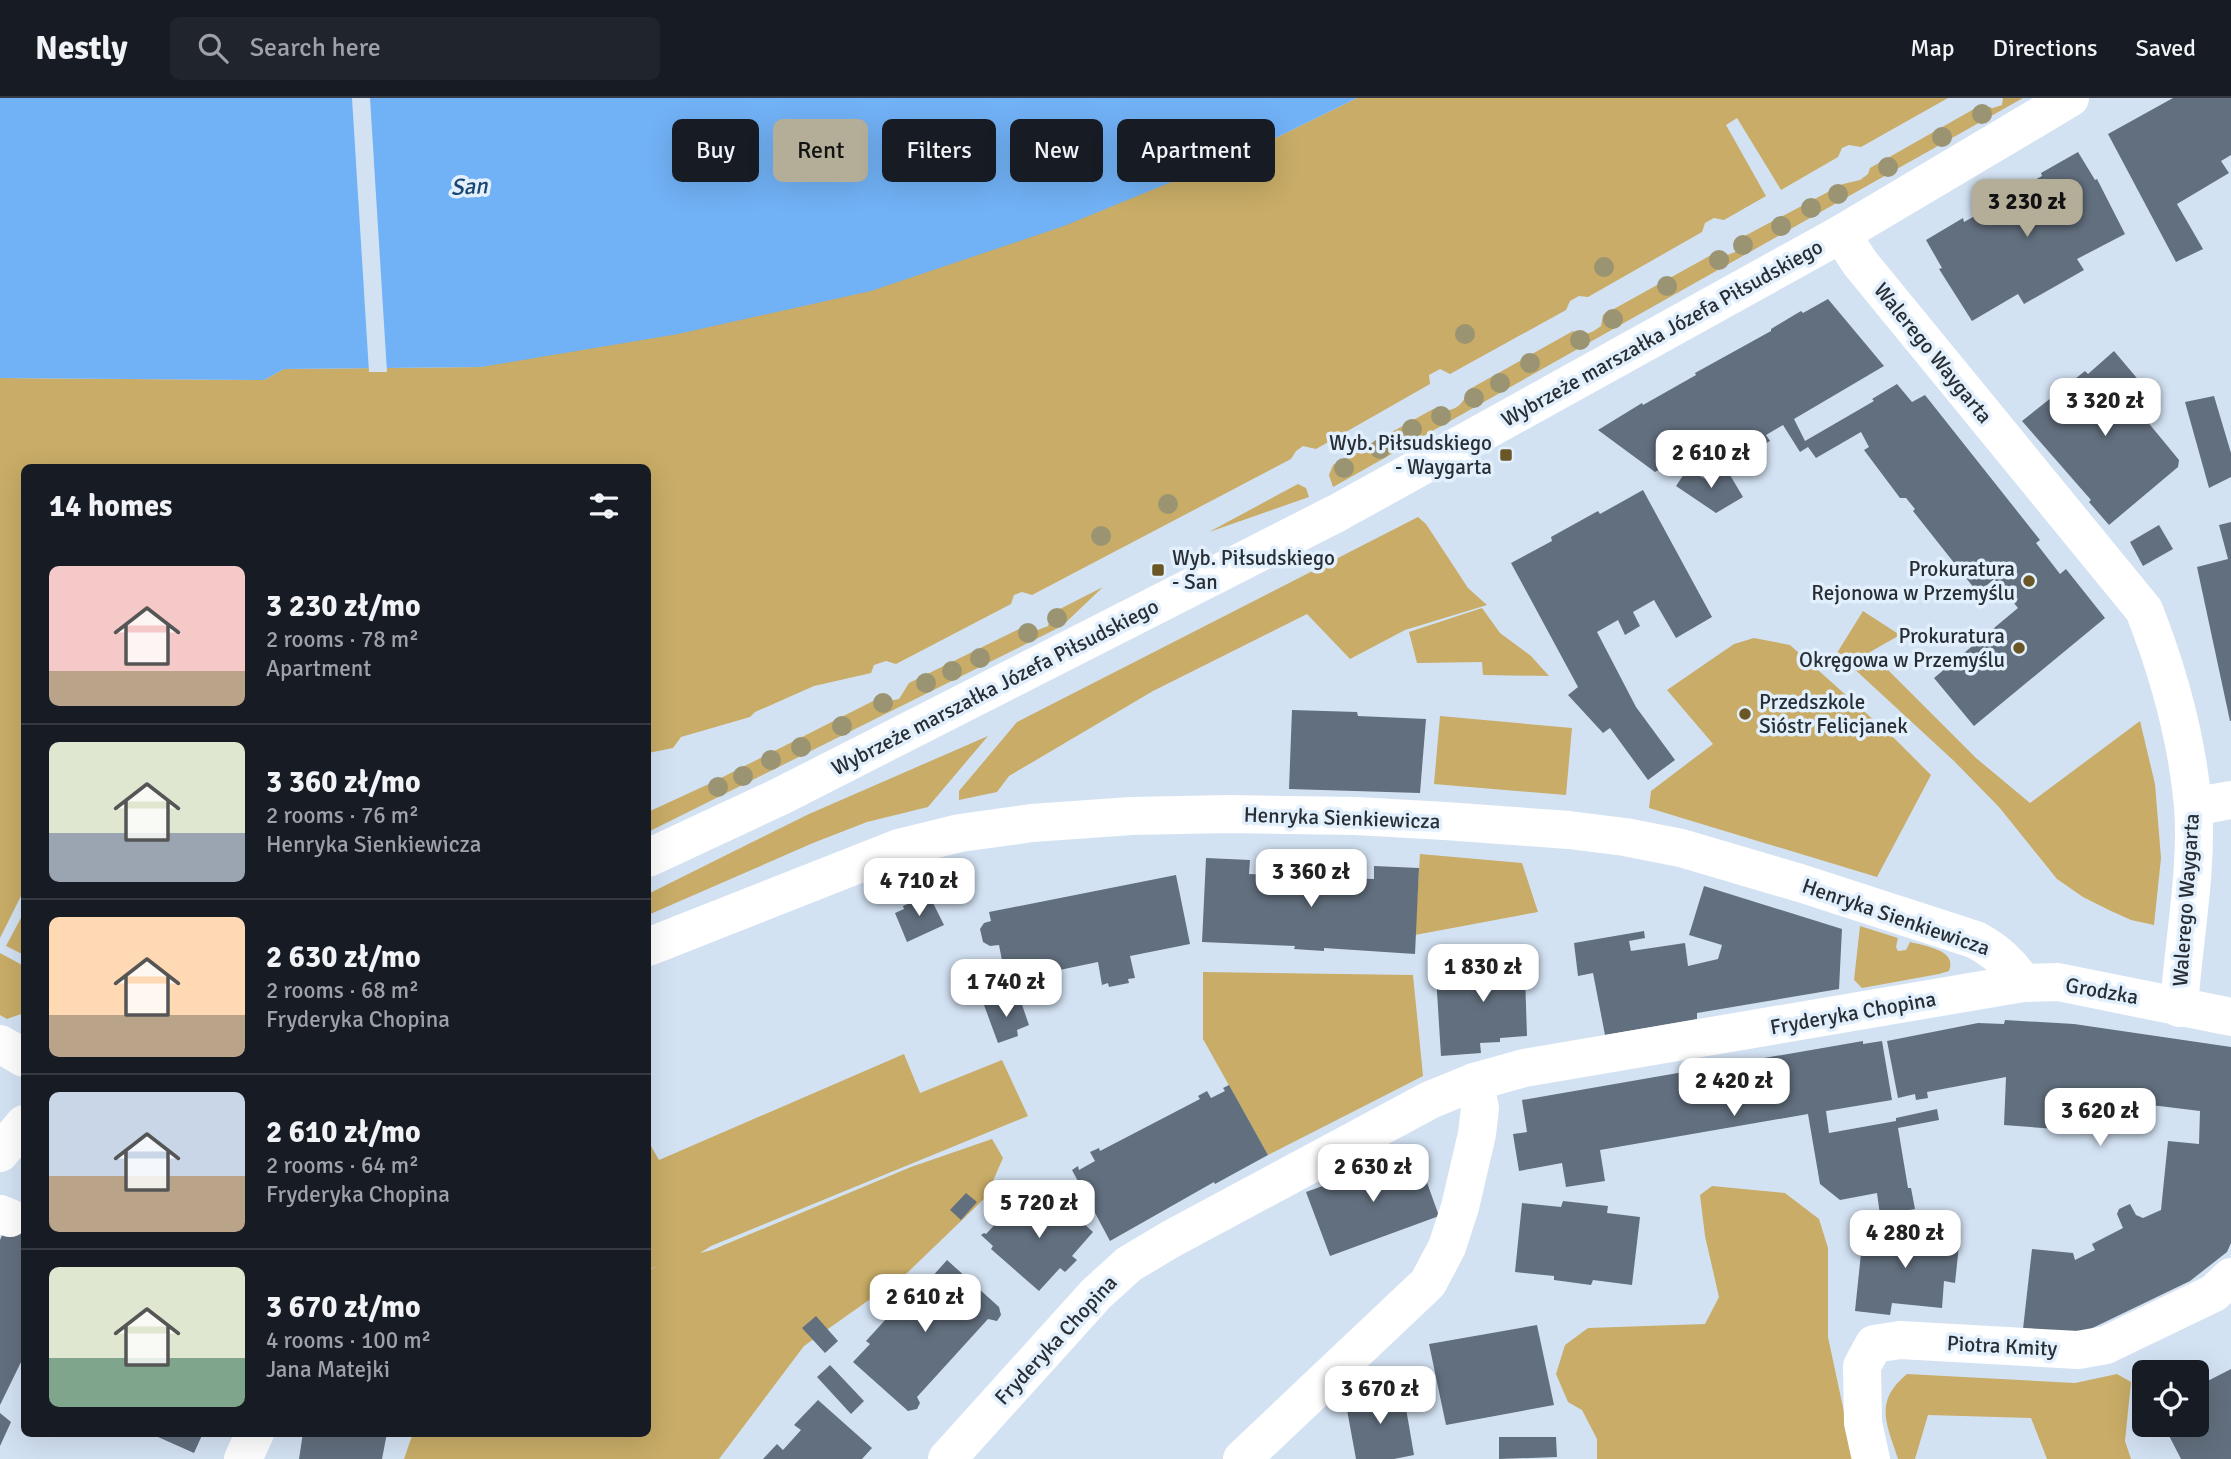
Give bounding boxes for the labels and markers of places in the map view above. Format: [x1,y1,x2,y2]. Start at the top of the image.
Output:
pin: 3 230 zł [1955,180,2099,239]
pin: 3 320 zł [2033,378,2177,438]
place label: Wyb. Piłsudskiego - Waygarta [1329,430,1492,480]
pin: 2 610 zł [1639,430,1783,490]
marker: Wyb. Piłsudskiego - Waygarta [1498,447,1514,463]
place label: Wyb. Piłsudskiego - San [1172,545,1335,595]
place label: Prokuratura Rejonowa w Przemyślu [1811,556,2015,606]
marker: Wyb. Piłsudskiego - San [1150,562,1166,578]
marker: Prokuratura Rejonowa w Przemyślu [2021,573,2037,589]
place label: Prokuratura Okręgowa w Przemyślu [1799,623,2005,673]
marker: Prokuratura Okręgowa w Przemyślu [2011,640,2027,656]
place label: Przedszkole Sióstr Felicjanek [1759,689,1908,739]
marker: Przedszkole Sióstr Felicjanek [1737,706,1753,722]
pin: 3 360 zł [1239,850,1383,909]
pin: 4 710 zł [847,858,991,918]
pin: 1 830 zł [1411,944,1555,1004]
pin: 1 740 zł [934,960,1078,1019]
pin: 2 420 zł [1662,1058,1806,1118]
pin: 3 620 zł [2028,1088,2172,1148]
pin: 2 630 zł [1301,1144,1445,1204]
pin: 5 720 zł [967,1180,1111,1240]
pin: 4 280 zł [1833,1210,1977,1270]
pin: 2 610 zł [853,1274,997,1334]
pin: 3 670 zł [1308,1366,1452,1426]

